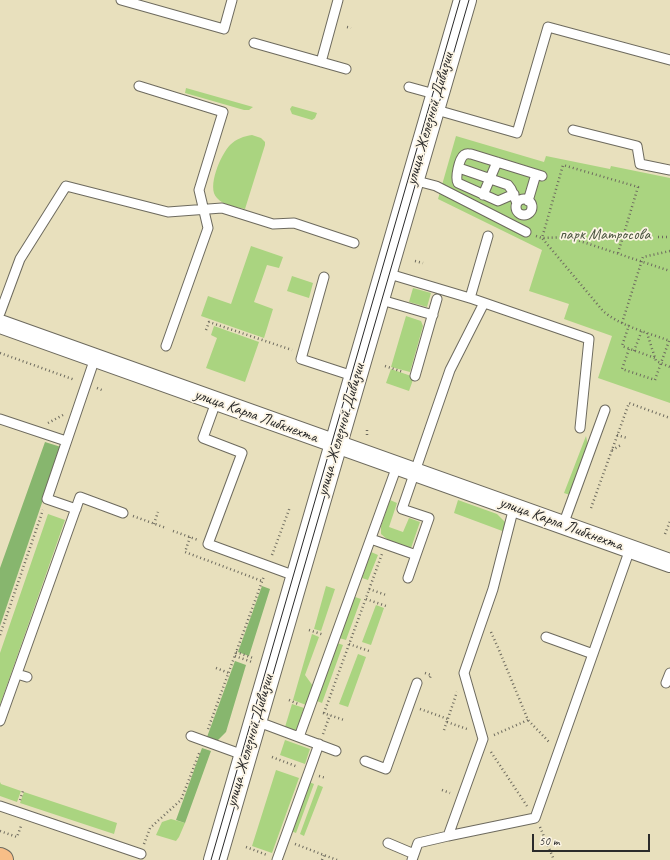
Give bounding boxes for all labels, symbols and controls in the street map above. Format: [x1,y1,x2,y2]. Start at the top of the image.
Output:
street label: улица Железной Дивизии [402,50,458,188]
park label: парк Матросова [560,225,650,245]
street label: улица Железной Дивизии [313,361,369,499]
street label: улица Карла Либкнехта [192,385,320,447]
street label: улица Карла Либкнехта [497,493,625,555]
street label: улица Железной Дивизии [222,672,278,810]
scale bar [534,826,652,852]
text: 50 m [539,833,559,849]

